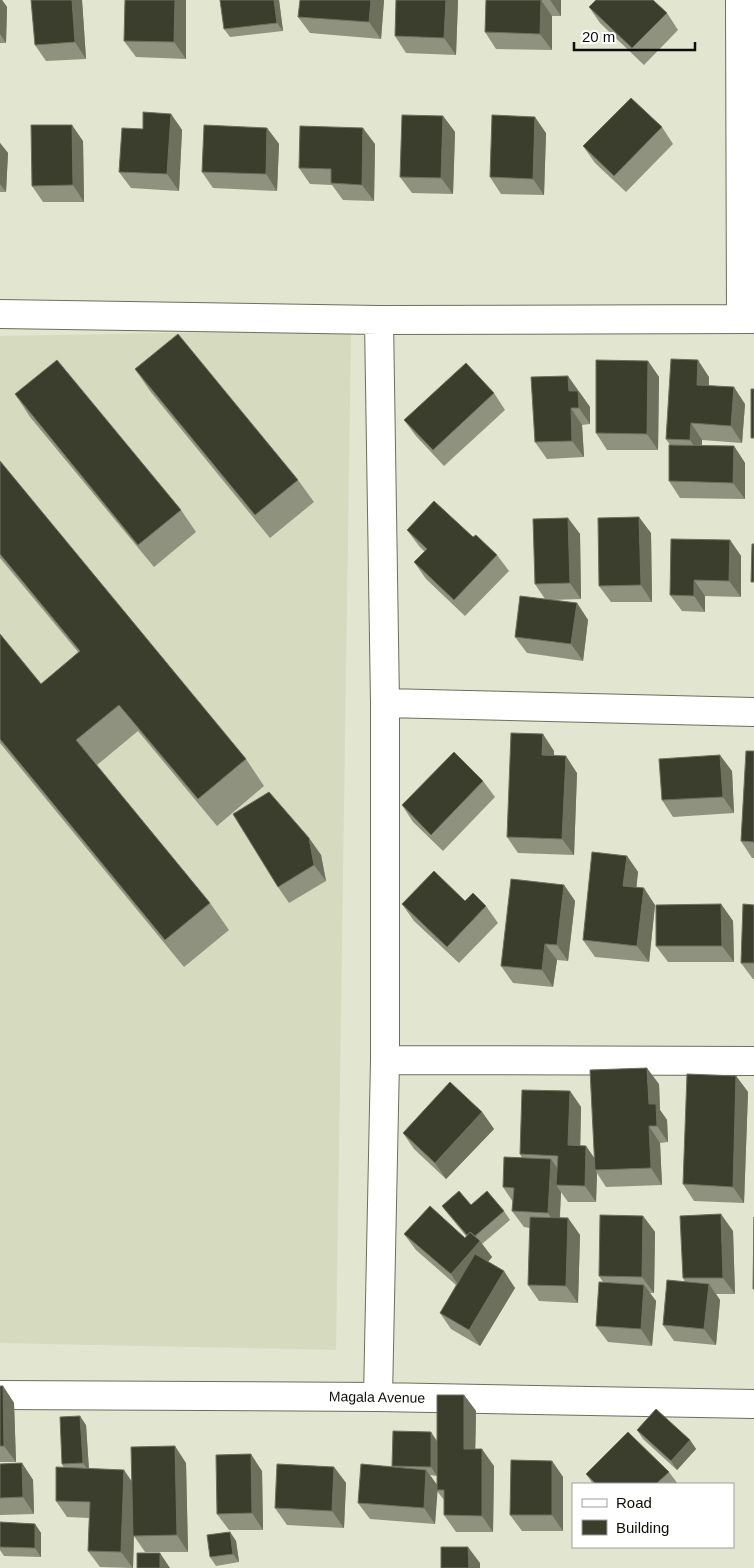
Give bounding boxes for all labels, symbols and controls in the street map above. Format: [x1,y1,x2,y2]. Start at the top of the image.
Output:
scale bar [574,20,695,52]
text: 20 m [582,28,615,45]
street label: Magala Avenue [329,1388,425,1406]
legend [572,1483,734,1548]
text: Road [616,1494,652,1511]
text: Building [616,1519,669,1536]

